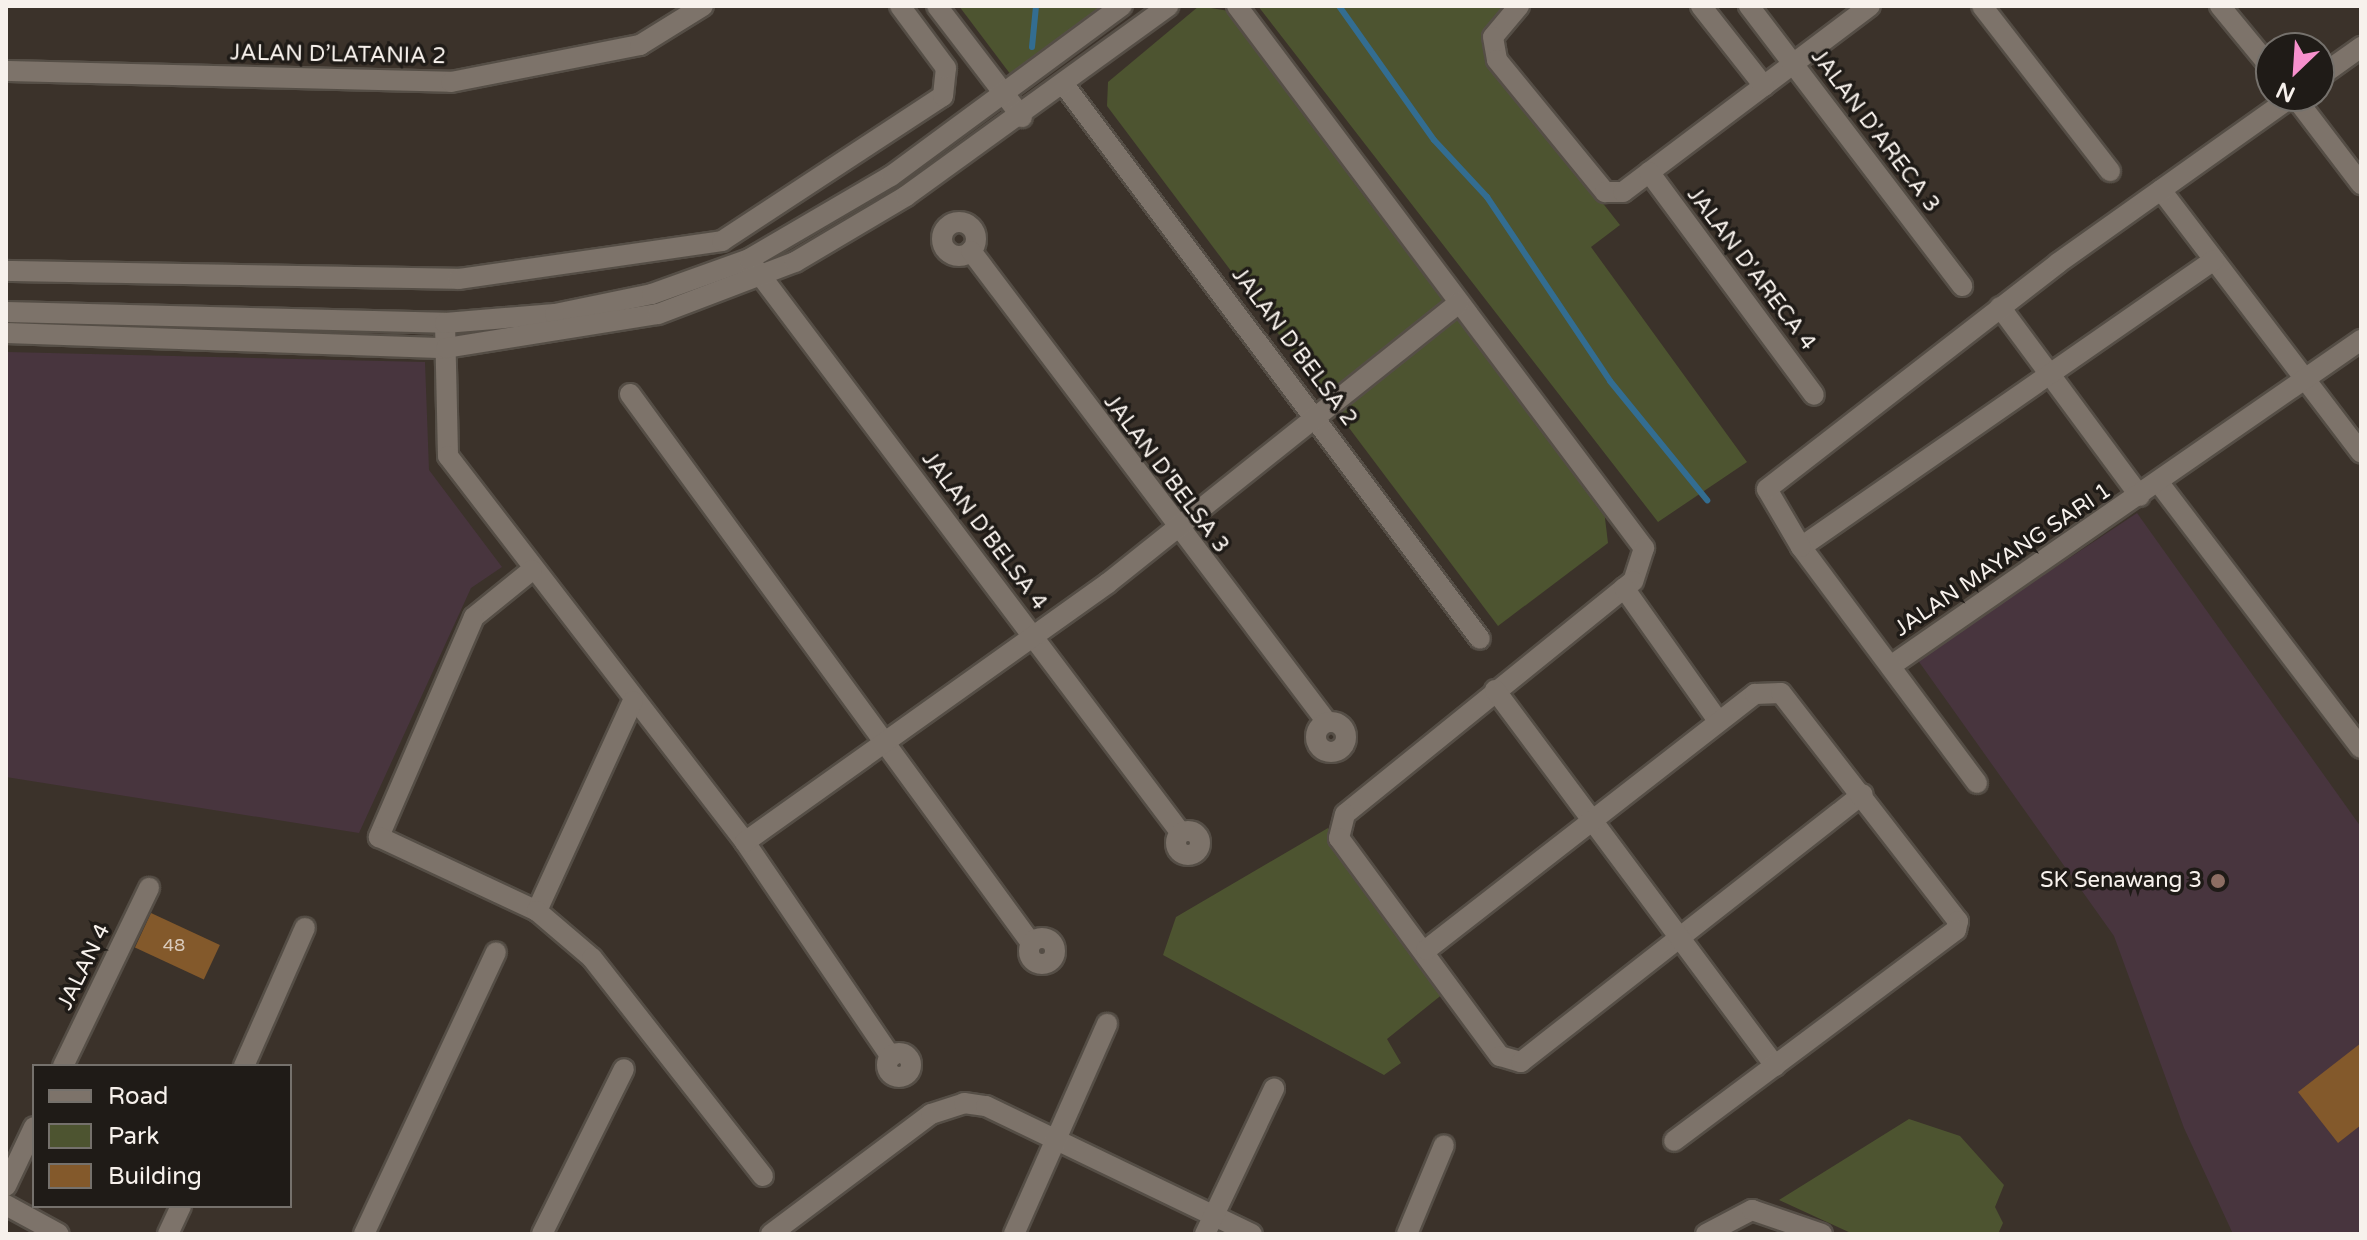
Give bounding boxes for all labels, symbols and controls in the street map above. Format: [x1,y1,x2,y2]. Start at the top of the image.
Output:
north arrow [2255,32,2335,112]
street label: JALAN D’LATANIA 2 [230,40,446,70]
street label: JALAN D'ARECA 3 [1805,44,1945,218]
text: N [2272,76,2299,107]
street label: JALAN D'ARECA 4 [1681,182,1821,356]
street label: JALAN D'BELSA 2 [1226,263,1362,431]
street label: JALAN D'BELSA 3 [1098,390,1234,558]
street label: JALAN D'BELSA 4 [916,447,1052,615]
street label: JALAN MAYANG SARI 1 [1890,478,2116,642]
place label: SK Senawang 3 [2040,868,2202,894]
marker: SK Senawang 3 [2209,872,2227,890]
street label: JALAN 4 [52,920,116,1014]
house number: 48 [163,934,185,956]
legend [32,1064,292,1208]
text: Road [108,1082,168,1111]
text: Park [108,1122,159,1151]
text: Building [108,1162,202,1191]

